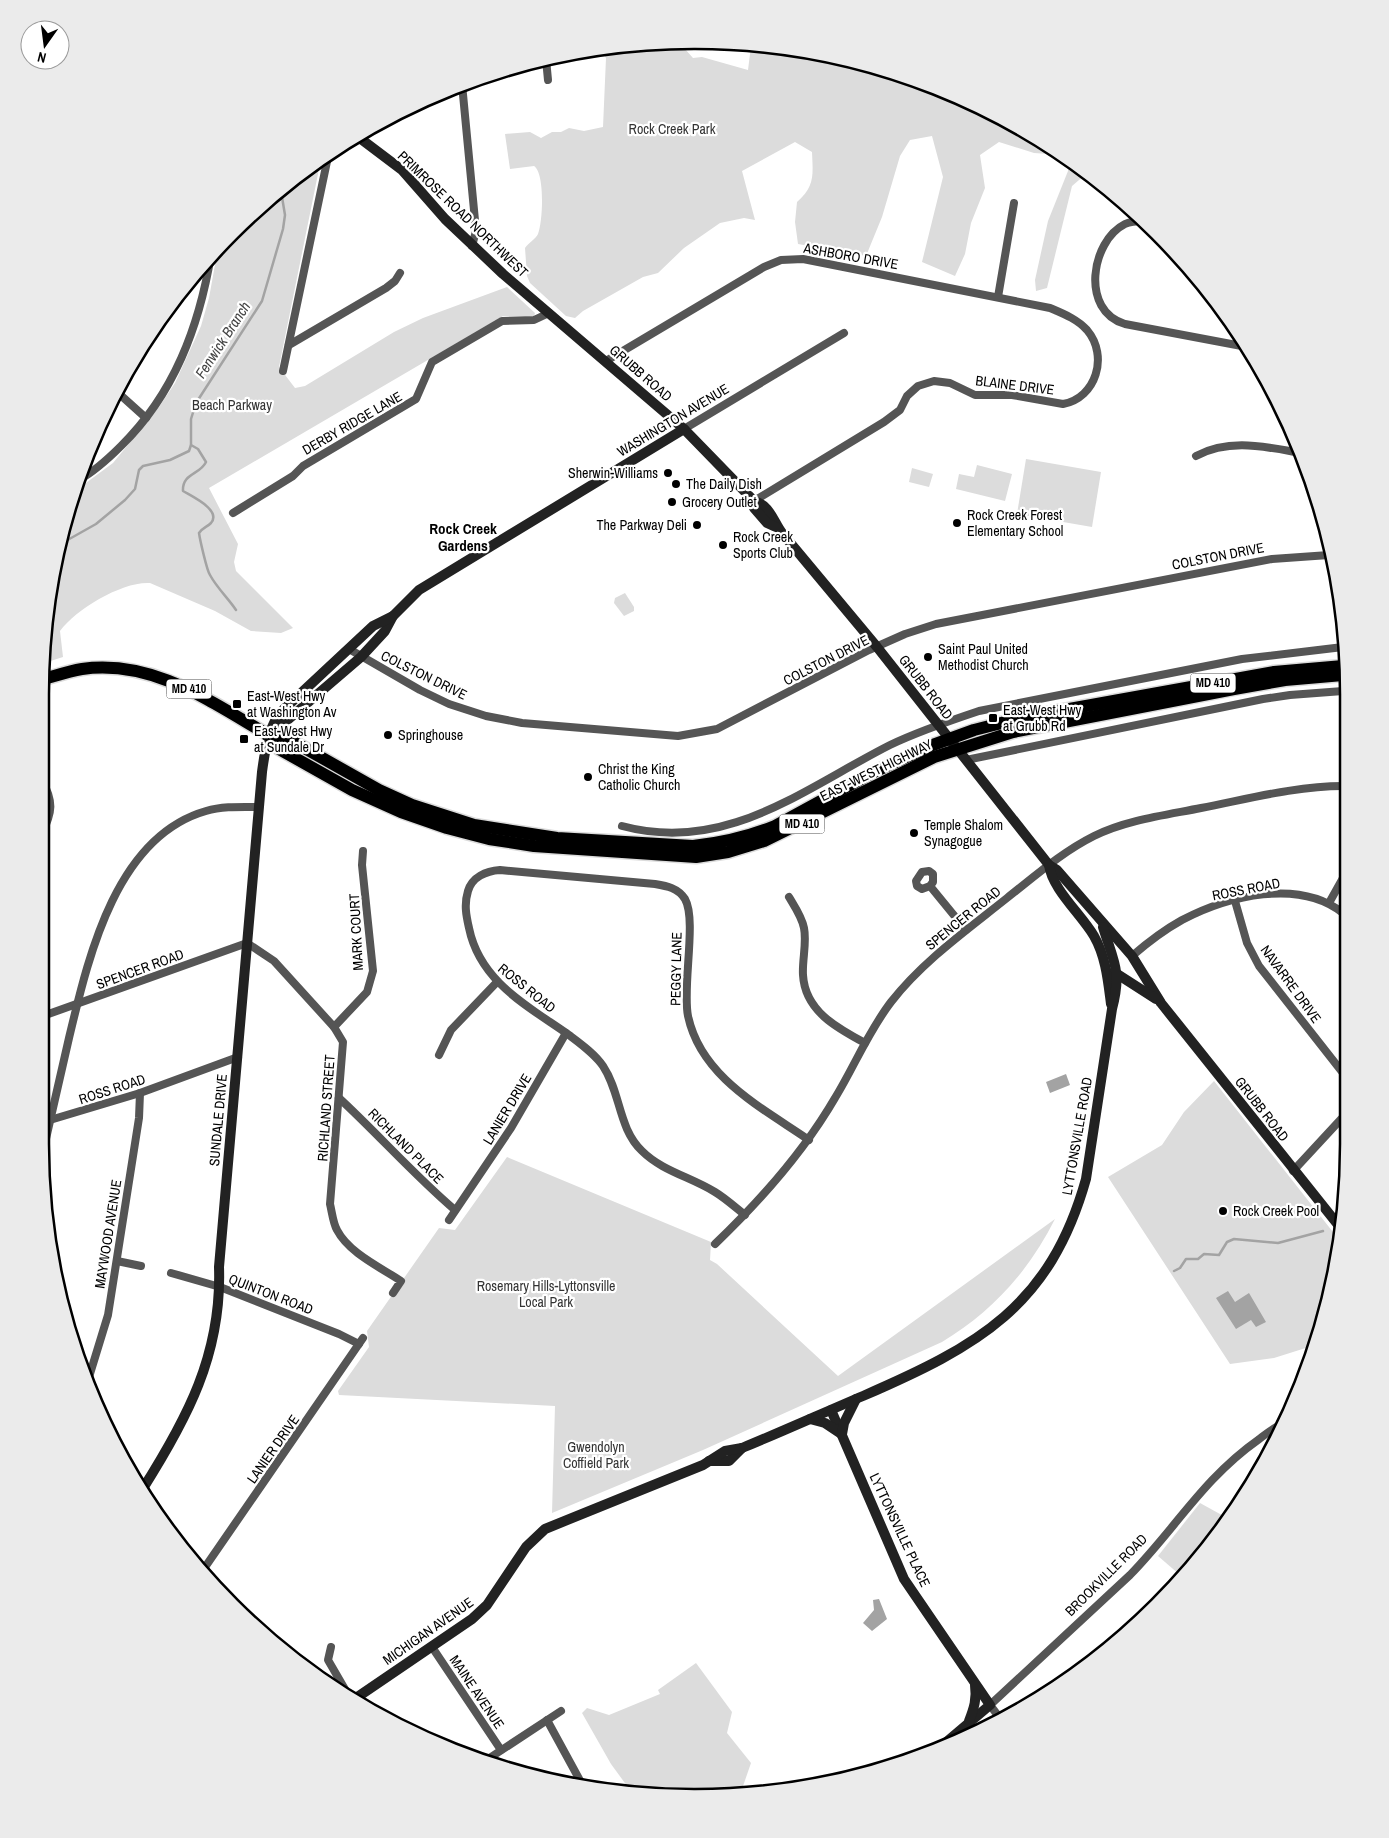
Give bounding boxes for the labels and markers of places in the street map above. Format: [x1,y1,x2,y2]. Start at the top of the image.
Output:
place label: Sherwin-Williams [568,464,658,482]
marker: Sherwin-Williams [662,467,674,479]
place label: The Daily Dish [686,475,762,493]
marker: The Daily Dish [670,478,682,490]
place label: Grocery Outlet [682,493,757,511]
marker: Grocery Outlet [666,496,678,508]
place label: Rock Creek Forest Elementary School [967,506,1063,540]
place label: The Parkway Deli [596,516,687,534]
marker: Rock Creek Forest Elementary School [951,517,963,529]
marker: The Parkway Deli [691,519,703,531]
place label: Rock Creek Sports Club [733,528,793,562]
marker: Rock Creek Sports Club [717,539,729,551]
place label: Saint Paul United Methodist Church [938,640,1029,674]
marker: Saint Paul United Methodist Church [922,651,934,663]
place label: East-West Hwy at Washington Av [247,687,337,721]
marker: East-West Hwy at Washington Av [231,698,243,710]
place label: East-West Hwy at Grubb Rd [1003,701,1082,735]
marker: East-West Hwy at Grubb Rd [987,712,999,724]
place label: East-West Hwy at Sundale Dr [254,722,333,756]
place label: Springhouse [398,726,463,744]
marker: Springhouse [382,729,394,741]
marker: East-West Hwy at Sundale Dr [238,733,250,745]
place label: Christ the King Catholic Church [598,760,680,794]
marker: Christ the King Catholic Church [582,771,594,783]
place label: Temple Shalom Synagogue [924,816,1003,850]
marker: Temple Shalom Synagogue [908,827,920,839]
place label: Rock Creek Pool [1233,1202,1319,1220]
marker: Rock Creek Pool [1217,1205,1229,1217]

